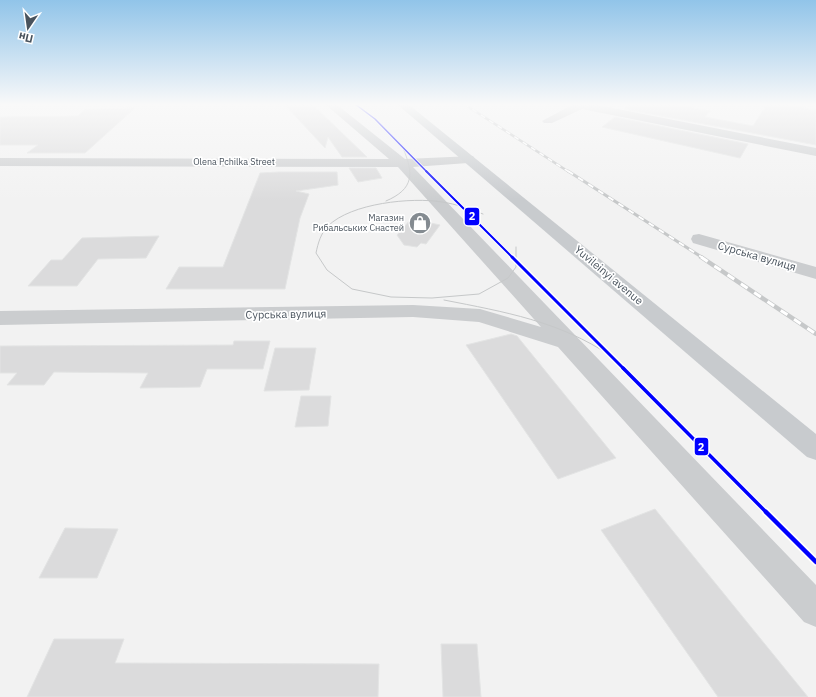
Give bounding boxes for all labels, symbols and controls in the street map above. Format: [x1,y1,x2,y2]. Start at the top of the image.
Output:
north arrow [8,8,48,48]
text: Пн [17,29,34,46]
street label: Olena Pchilka Street [193,156,275,167]
line badge: 2 [464,207,480,226]
text: 2 [469,209,476,223]
shop icon: Магазин Рибальських Снастей [407,210,433,236]
place label: Магазин Рибальських Снастей [313,212,404,233]
street label: Сурська вулиця [716,238,798,274]
street label: Yuvileinyi avenue [572,242,646,308]
street label: Сурська вулиця [245,306,327,322]
line badge: 2 [694,437,709,456]
text: 2 [698,440,705,454]

